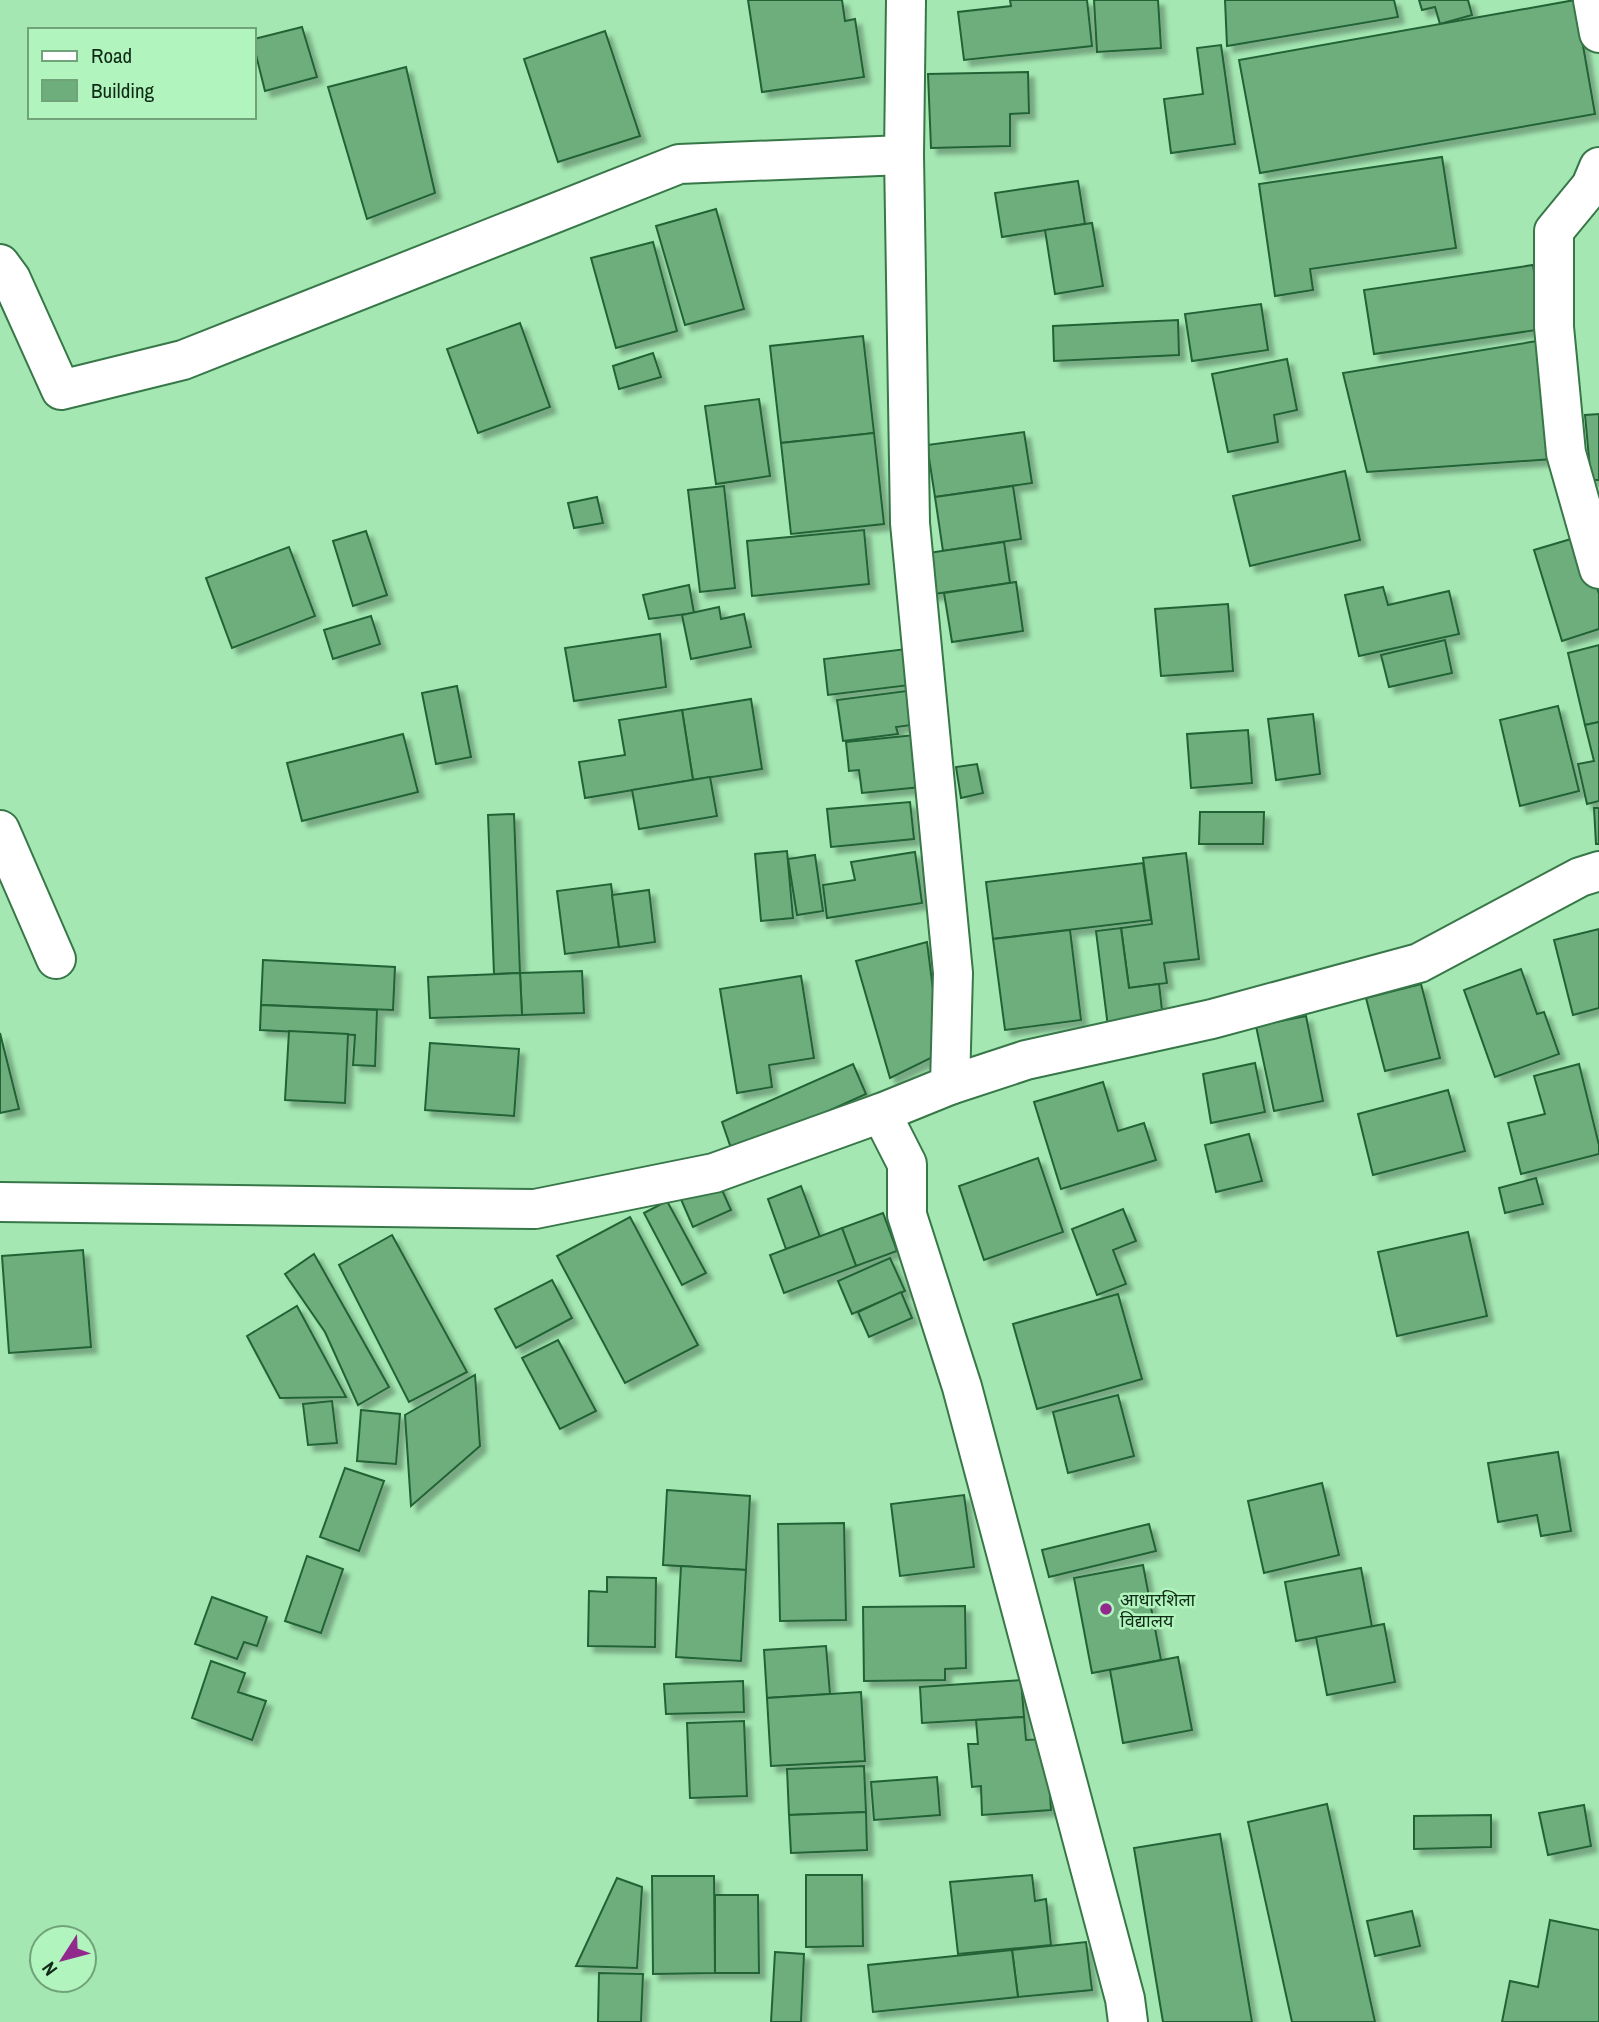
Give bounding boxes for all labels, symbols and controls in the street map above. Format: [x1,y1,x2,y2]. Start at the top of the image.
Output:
legend [28,28,256,119]
text: Road [91,41,132,70]
text: Building [91,76,155,105]
place label: आधारशिला विद्यालय [1120,1587,1196,1633]
marker: आधारशिला विद्यालय [1098,1601,1114,1617]
north arrow [28,1924,98,1994]
text: N [35,1957,63,1981]

